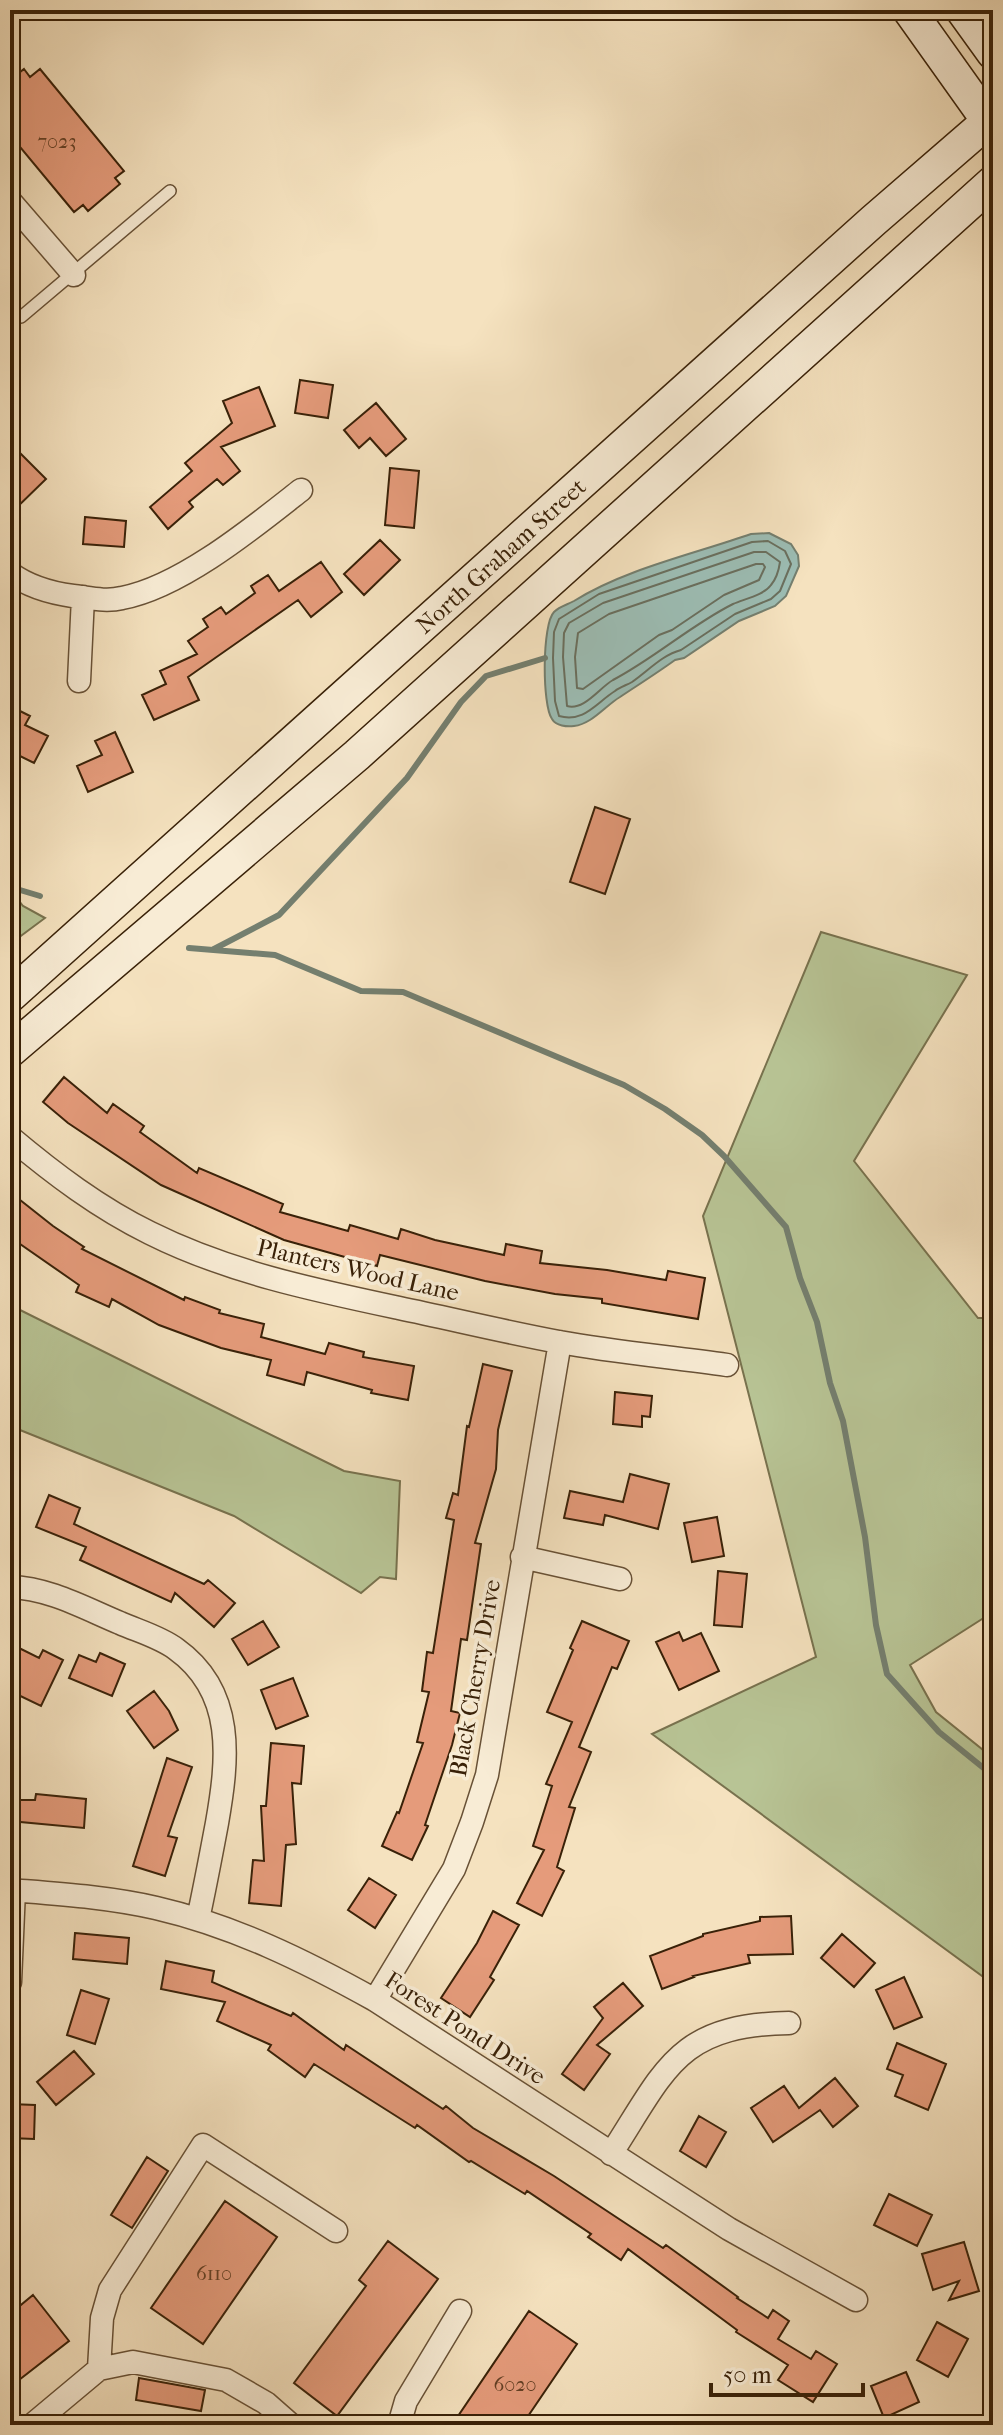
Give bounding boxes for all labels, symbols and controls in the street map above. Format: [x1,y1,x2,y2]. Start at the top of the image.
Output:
house number: 7023 [37,130,77,153]
street label: North Graham Street [410,472,592,640]
street label: Planters Wood Lane [254,1233,462,1307]
street label: Black Cherry Drive [444,1577,506,1779]
street label: Forest Pond Drive [379,1966,551,2090]
house number: 6110 [196,2262,232,2285]
scale bar [711,2347,863,2397]
text: 50 m [723,2361,772,2389]
house number: 6020 [493,2373,537,2396]

